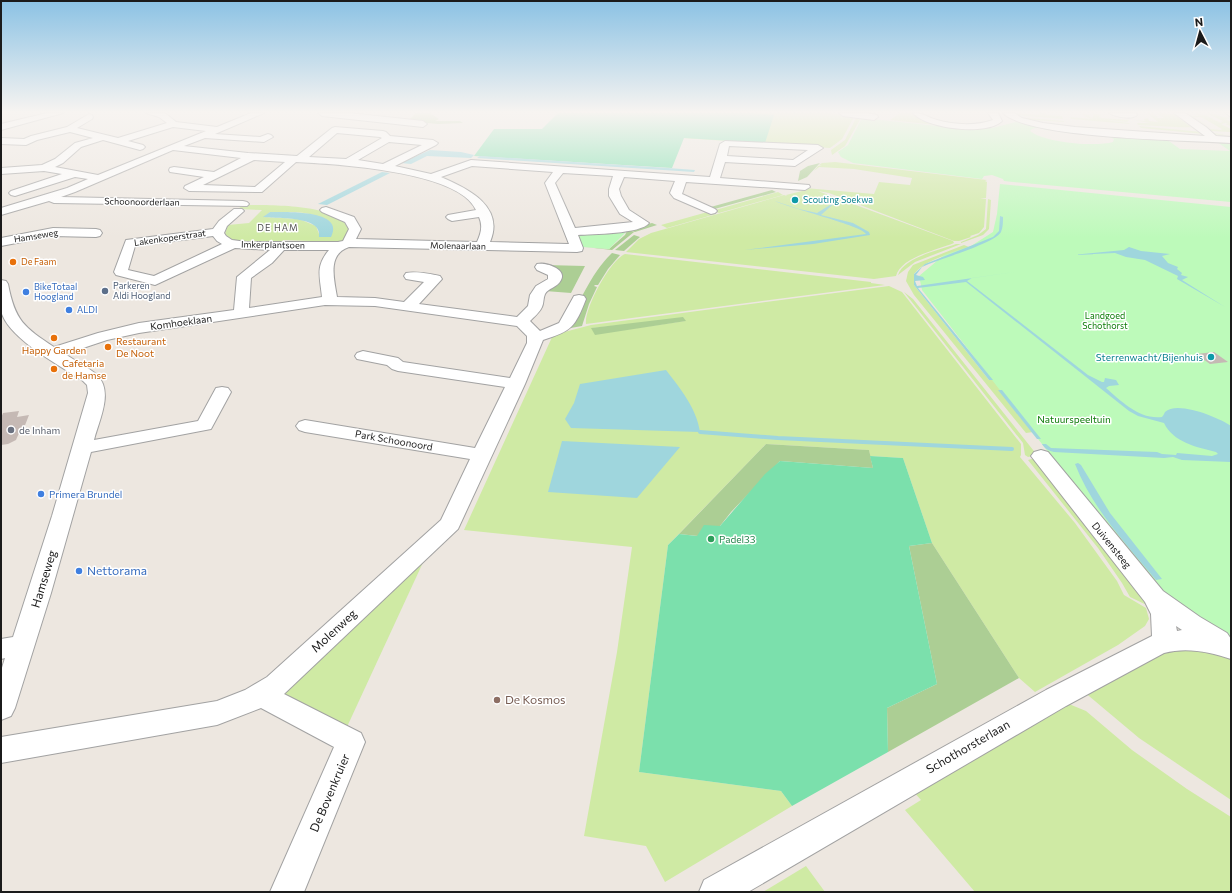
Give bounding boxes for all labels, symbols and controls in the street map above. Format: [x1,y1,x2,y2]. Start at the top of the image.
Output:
north arrow [1180,12,1220,52]
text: N [1194,15,1204,28]
place label: Scouting Soekwa [803,194,873,205]
street label: Schoonoorderlaan [104,195,180,208]
marker: Scouting Soekwa [790,195,800,205]
district label: DE HAM [257,222,299,233]
street label: Hamseweg [13,227,59,244]
street label: Lakenkoperstraat [133,227,207,248]
street label: Imkerplantsoen [241,238,305,251]
street label: Molenaarlaan [430,240,486,251]
place label: De Faam [21,256,56,267]
marker: De Faam [8,257,18,267]
place label: Parkeren Aldi Hoogland [113,280,170,301]
place label: BikeTotaal Hoogland [34,281,77,302]
marker: Parkeren Aldi Hoogland [100,286,110,296]
marker: BikeTotaal Hoogland [21,287,31,297]
place label: ALDI [77,304,98,315]
marker: ALDI [64,305,74,315]
park label: Landgoed Schothorst [1082,310,1128,331]
street label: Komhoeklaan [149,312,213,332]
marker: Happy Garden [49,333,59,343]
place label: Restaurant De Noot [116,335,166,359]
marker: Restaurant De Noot [103,342,113,352]
place label: Happy Garden [22,344,86,356]
place label: Sterrenwacht/Bijenhuis [1096,351,1203,363]
marker: Sterrenwacht/Bijenhuis [1206,352,1216,362]
place label: Cafetaria de Hamse [62,357,106,381]
marker: Cafetaria de Hamse [49,364,59,374]
park label: Natuurspeeltuin [1037,413,1111,425]
place label: de Inham [19,424,60,436]
marker: de Inham [6,425,16,435]
street label: Park Schoonoord [354,427,434,453]
place label: Primera Brundel [49,488,122,500]
marker: Primera Brundel [36,489,46,499]
street label: Duivensteeg [1090,519,1135,571]
place label: Padel33 [719,533,756,545]
marker: Padel33 [706,534,716,544]
street label: Hamseweg [28,548,59,609]
place label: Nettorama [87,563,147,577]
marker: Nettorama [74,566,84,576]
street label: Molenweg [308,605,359,655]
place label: De Kosmos [505,692,566,706]
marker: De Kosmos [492,695,502,705]
street label: Schothorsterlaan [923,716,1012,776]
street label: De Bovenkruier [306,751,352,834]

